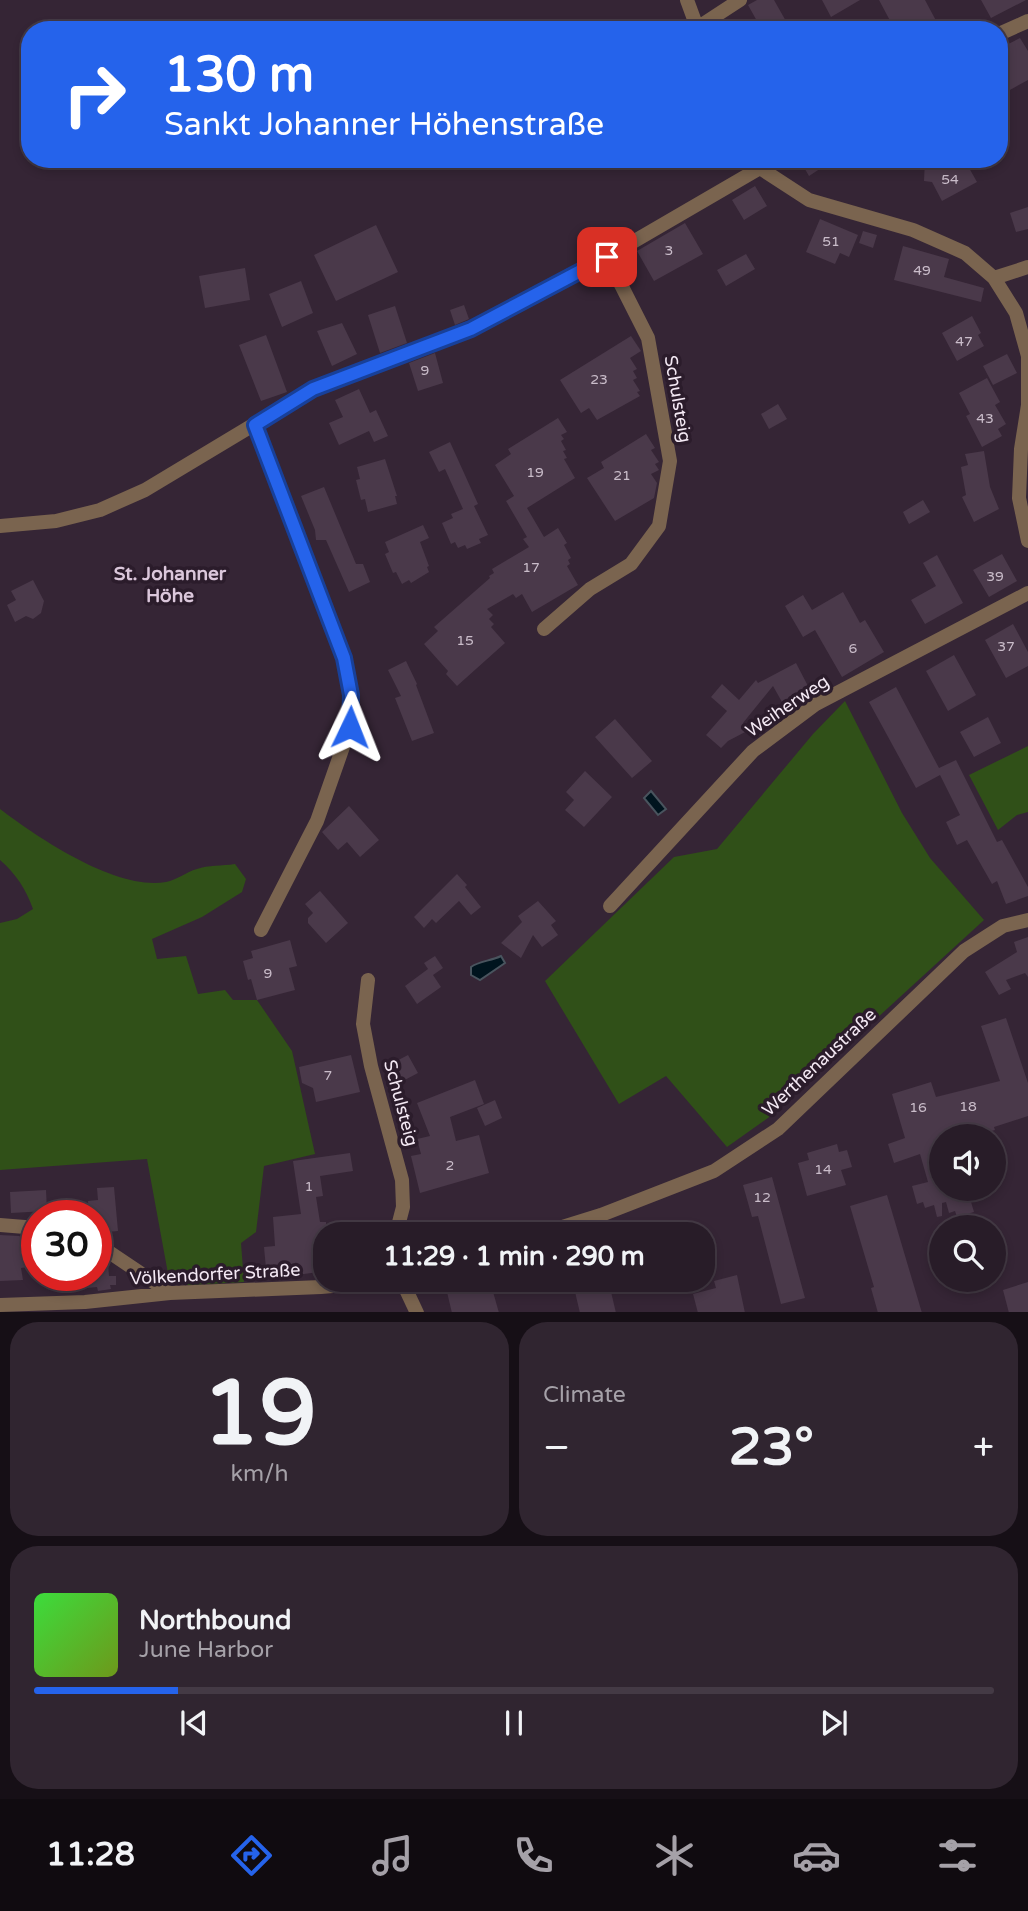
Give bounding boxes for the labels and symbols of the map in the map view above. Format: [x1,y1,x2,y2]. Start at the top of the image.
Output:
house number: 54 [941,171,959,188]
pin [577,227,637,287]
house number: 51 [822,233,840,250]
house number: 3 [665,242,673,259]
house number: 49 [913,262,931,279]
house number: 47 [955,333,973,350]
street label: Schulsteig [659,354,697,444]
house number: 9 [421,362,429,379]
house number: 23 [590,371,608,388]
house number: 43 [976,410,994,427]
house number: 19 [526,464,544,481]
house number: 21 [613,467,631,484]
house number: 17 [522,559,540,576]
district label: St. Johanner Höhe [114,563,227,607]
house number: 39 [986,568,1004,585]
house number: 15 [456,632,474,649]
house number: 37 [997,638,1015,655]
house number: 6 [849,640,858,657]
street label: Weiherweg [741,670,833,742]
position arrow [313,690,387,764]
house number: 9 [264,965,272,982]
street label: Werthenaustraße [757,1003,881,1121]
street label: Schulsteig [379,1057,423,1149]
house number: 7 [324,1067,332,1084]
house number: 18 [959,1098,977,1115]
house number: 16 [909,1099,927,1116]
house number: 2 [446,1157,454,1174]
house number: 14 [814,1161,832,1178]
house number: 1 [305,1178,313,1195]
house number: 12 [753,1189,771,1206]
speed limit sign: 30 [21,1200,112,1291]
street label: Völkendorfer Straße [129,1259,301,1289]

